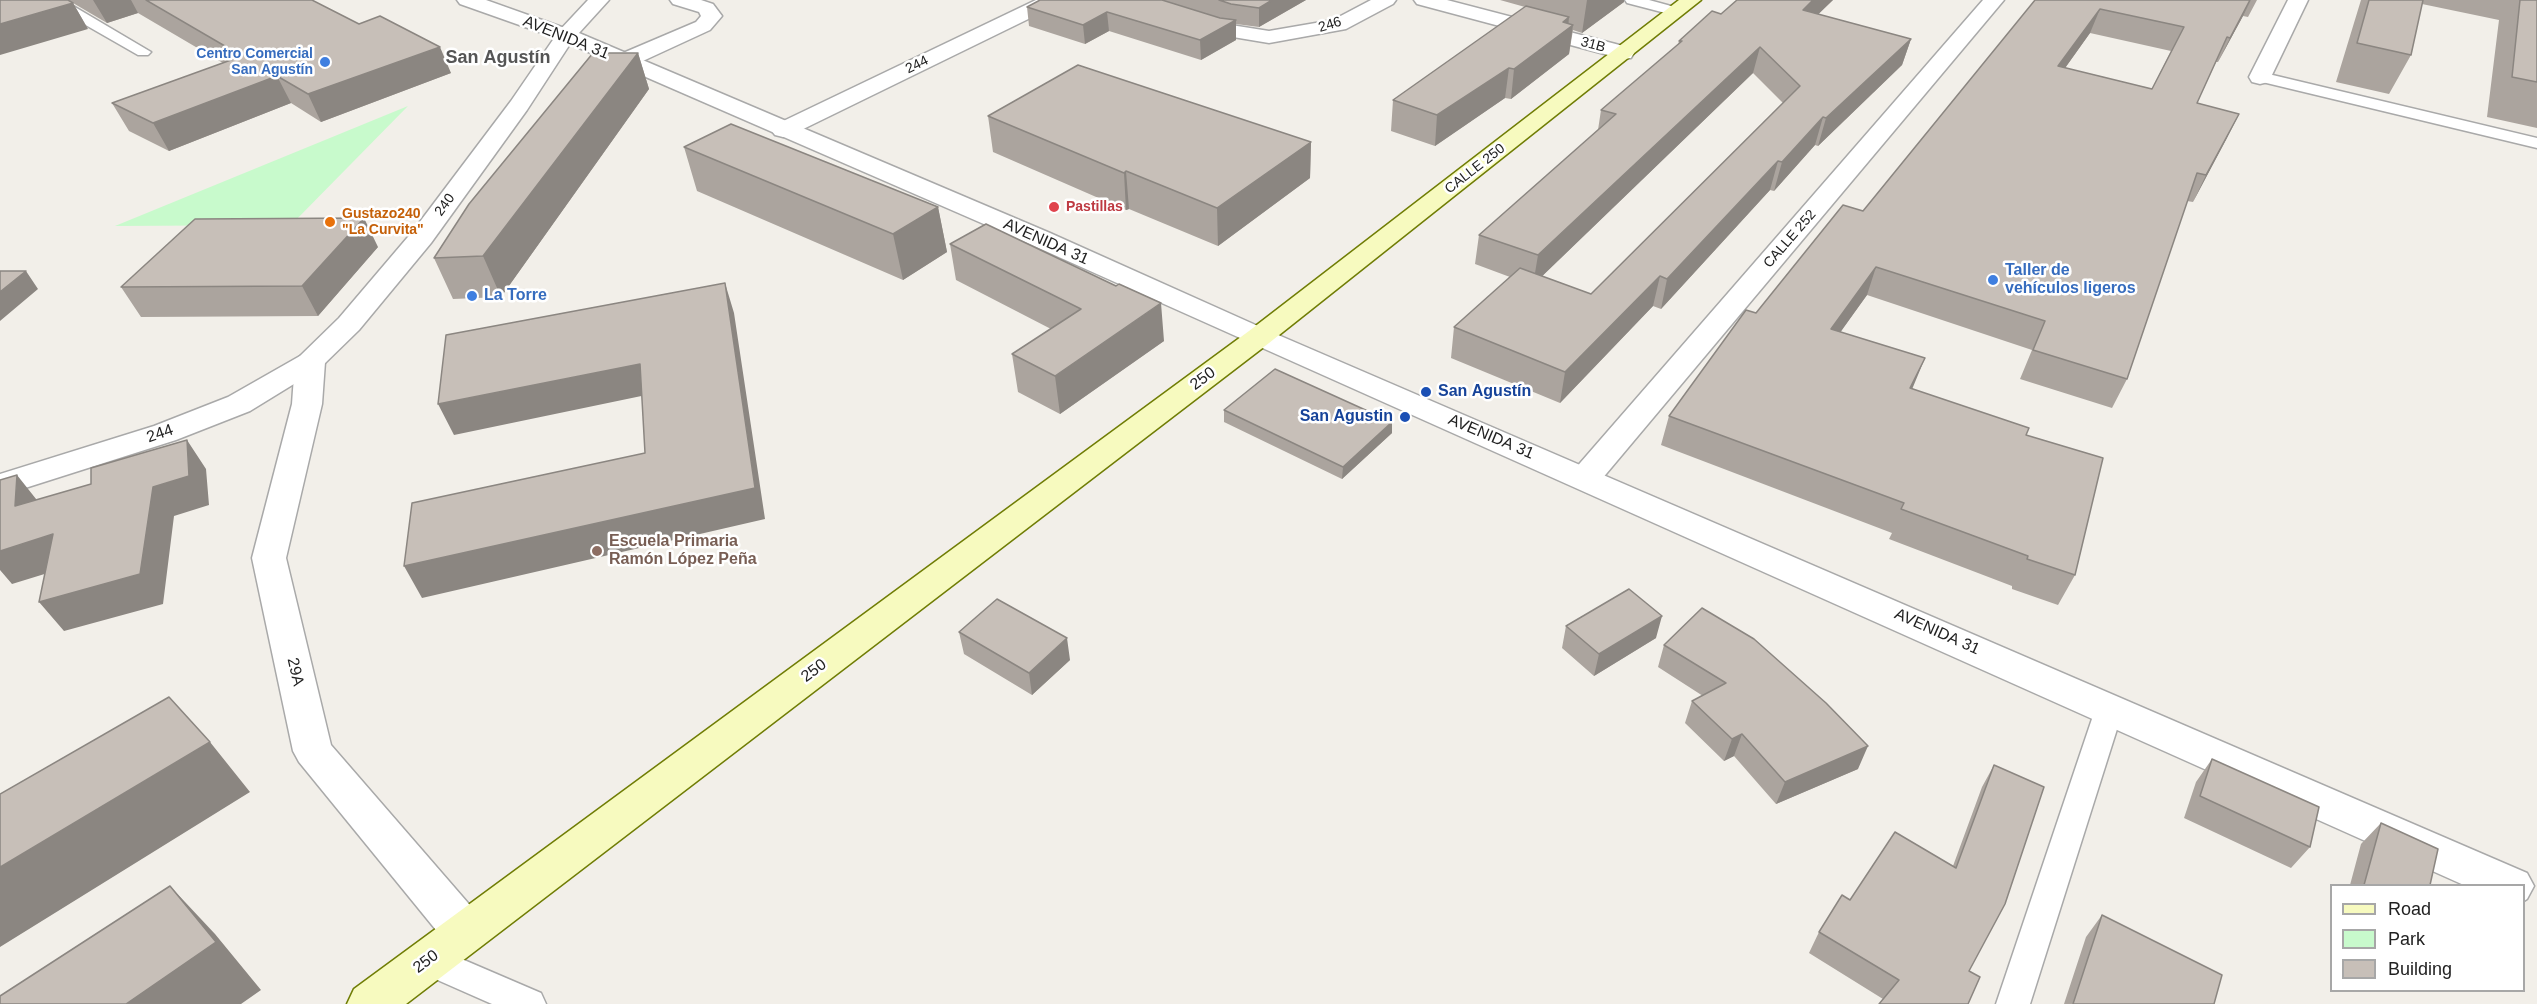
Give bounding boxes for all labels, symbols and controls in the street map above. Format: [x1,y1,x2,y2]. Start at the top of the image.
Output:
street label: AVENIDA 31 [520,12,612,64]
street label: 246 [1316,14,1344,36]
street label: 31B [1579,34,1607,56]
place label: Centro Comercial San Agustín [196,46,313,78]
district label: San Agustín [445,47,551,69]
street label: 244 [903,52,931,78]
marker: Centro Comercial San Agustín [318,55,332,69]
street label: CALLE 250 [1442,140,1508,198]
street label: 240 [431,191,459,219]
place label: Pastillas [1066,199,1123,215]
marker: Pastillas [1047,200,1061,214]
place label: Gustazo240 "La Curvita" [342,206,424,238]
street label: CALLE 252 [1760,206,1820,272]
marker: Gustazo240 "La Curvita" [323,215,337,229]
street label: AVENIDA 31 [1000,215,1092,269]
place label: Taller de vehículos ligeros [2005,261,2136,299]
marker: Taller de vehículos ligeros [1986,273,2000,287]
place label: La Torre [484,286,547,306]
marker: La Torre [465,289,479,303]
street label: 250 [1187,363,1219,395]
place label: San Agustín [1438,382,1531,402]
marker: San Agustín [1419,385,1433,399]
place label: San Agustin [1300,407,1393,427]
marker: San Agustin [1398,410,1412,424]
street label: AVENIDA 31 [1445,410,1537,464]
street label: 244 [144,421,176,447]
place label: Escuela Primaria Ramón López Peña [609,532,757,570]
marker: Escuela Primaria Ramón López Peña [590,544,604,558]
street label: AVENIDA 31 [1891,605,1983,659]
street label: 250 [798,655,830,687]
street label: 29A [282,656,308,688]
legend [2330,884,2525,992]
text: Road [2388,899,2431,919]
text: Park [2388,929,2425,949]
street label: 250 [410,946,442,978]
text: Building [2388,959,2452,979]

